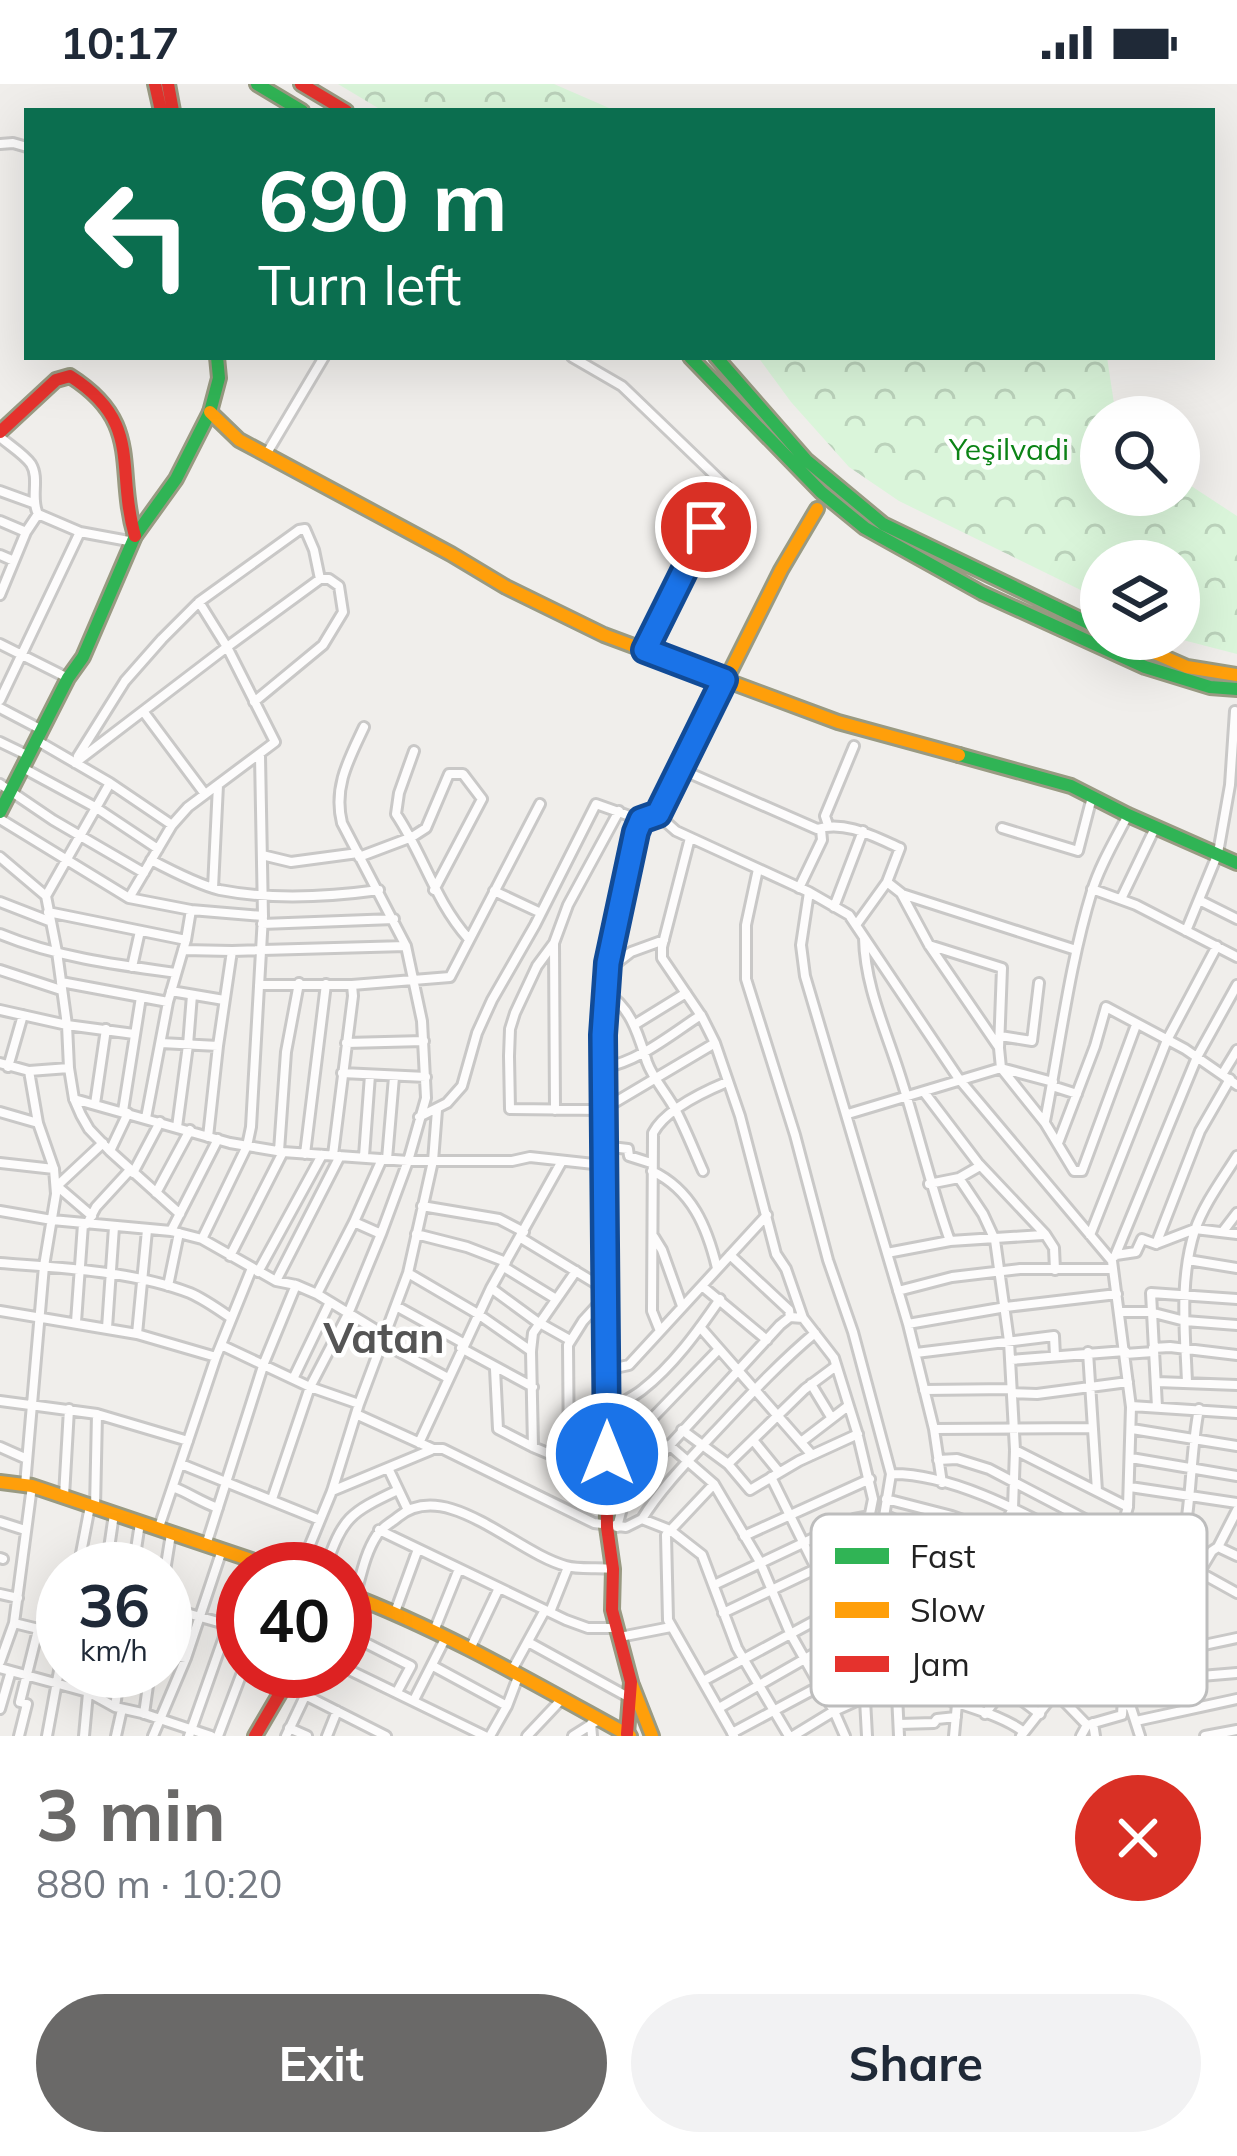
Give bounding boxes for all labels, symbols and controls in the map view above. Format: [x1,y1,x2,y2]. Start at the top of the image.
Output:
text: 10:17 [60,14,179,70]
text: 690 m [258,147,508,252]
icon: left [60,156,216,312]
text: Turn left [258,251,461,319]
map controls [1080,396,1200,660]
button: search [1080,396,1200,516]
park label: Yeşilvadi [948,430,1069,468]
pin [655,476,757,578]
icon: arrive [673,494,739,560]
button: layers [1080,540,1200,660]
district label: Vatan [322,1311,445,1364]
position arrow [544,1391,670,1517]
legend [811,1514,1207,1706]
text: Fast [910,1535,975,1576]
speed limit sign: 40 [216,1542,372,1698]
text: 36 [78,1567,150,1642]
text: Slow [910,1589,986,1630]
text: km/h [80,1631,148,1669]
text: Jam [910,1643,970,1684]
text: 3 min [36,1769,226,1859]
button: close [1075,1775,1201,1901]
text: 880 m · 10:20 [36,1859,282,1908]
button: Exit [36,1994,607,2132]
button: Share [631,1994,1201,2132]

